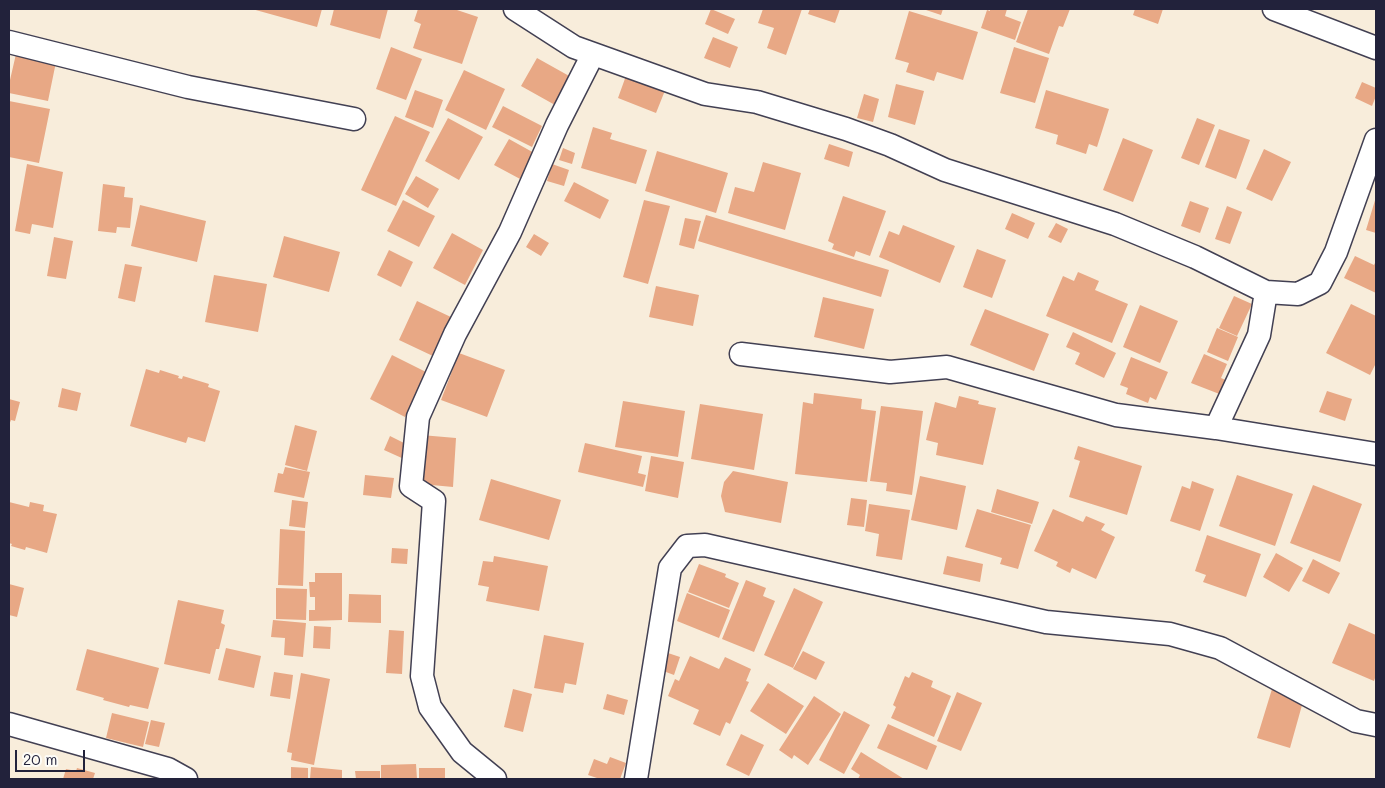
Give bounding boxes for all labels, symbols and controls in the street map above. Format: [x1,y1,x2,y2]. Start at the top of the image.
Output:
scale bar [18,740,88,772]
text: 20 m [23,749,57,769]

